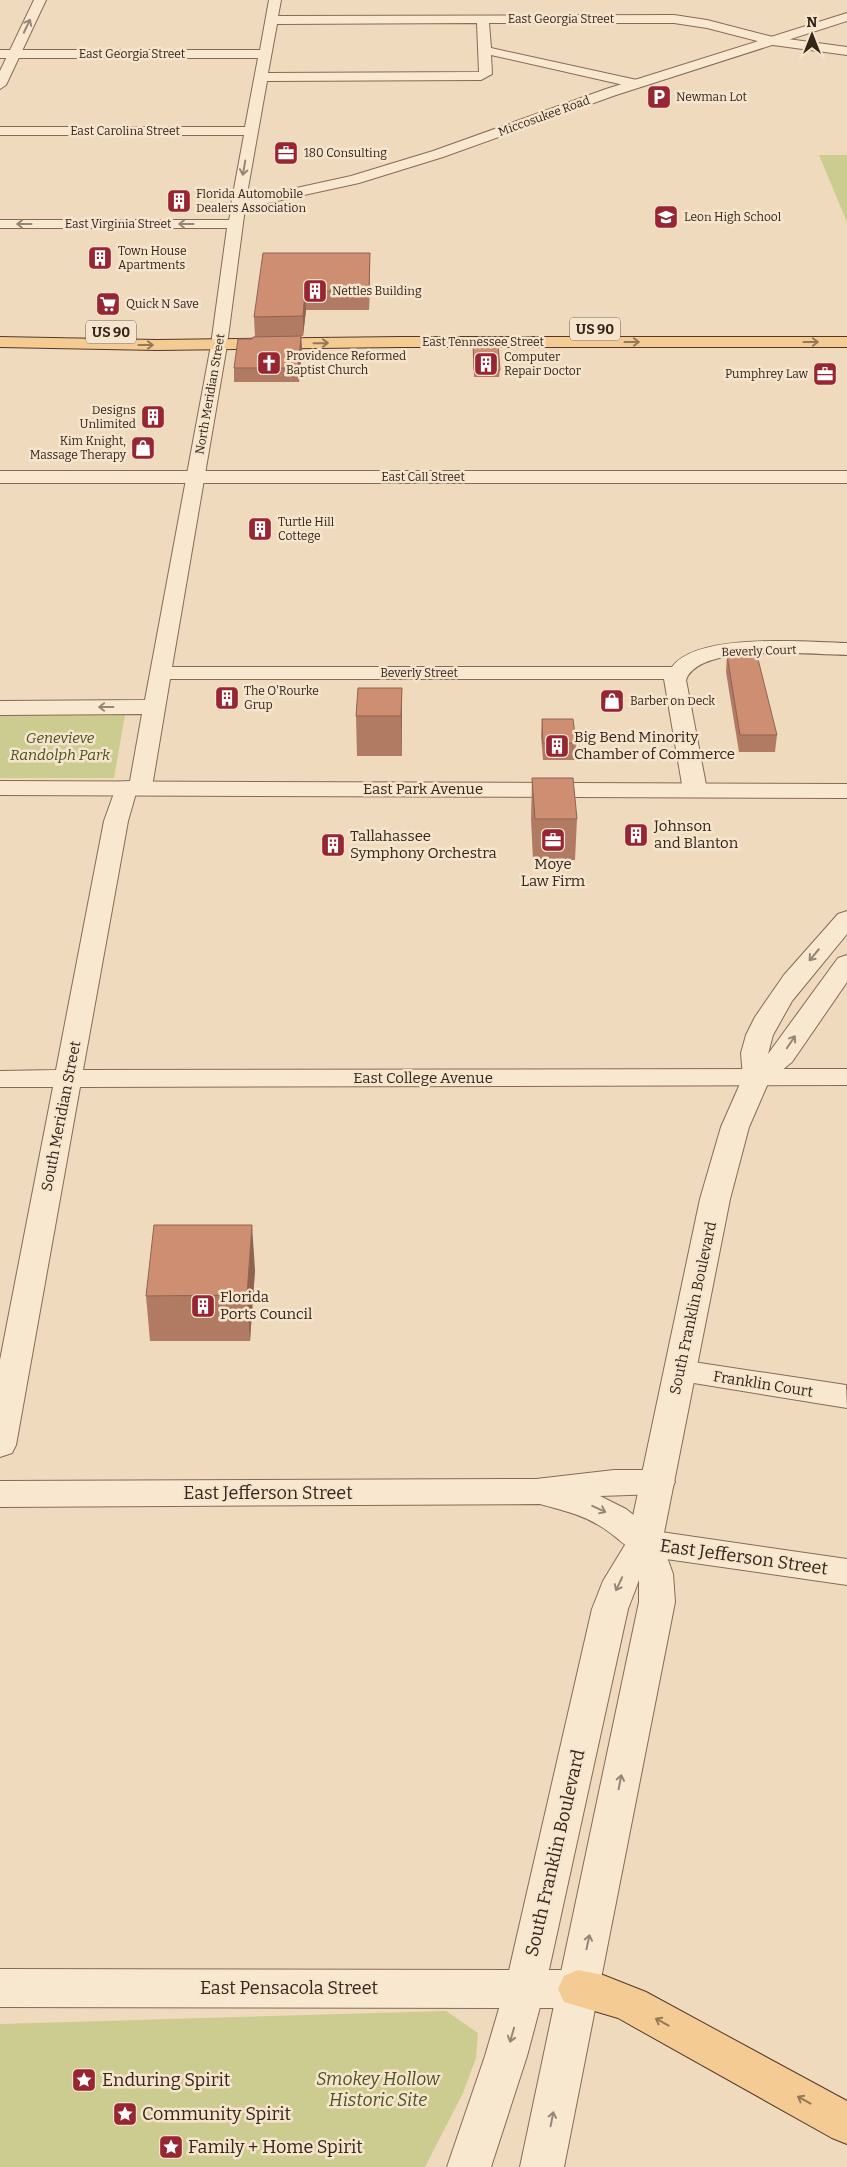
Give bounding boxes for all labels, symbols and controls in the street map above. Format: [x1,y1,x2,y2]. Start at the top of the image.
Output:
north arrow [787,10,837,60]
street label: East Georgia Street [508,12,615,26]
text: N [807,14,818,31]
one-way arrow [23,19,33,34]
street label: East Georgia Street [79,47,186,61]
parking icon: Newman Lot [646,84,672,110]
place label: Newman Lot [676,90,748,104]
street label: Miccosukee Road [496,93,592,139]
street label: East Carolina Street [70,124,181,138]
office icon: 180 Consulting [273,140,299,166]
place label: 180 Consulting [304,146,387,160]
one-way arrow [239,159,249,175]
place label: Florida Automobile Dealers Association [196,187,306,215]
building icon: Florida Automobile Dealers Association [166,188,192,214]
school or university icon: Leon High School [653,204,679,230]
place label: Leon High School [684,210,782,224]
street label: East Virginia Street [65,217,172,231]
one-way arrow [16,219,32,229]
one-way arrow [179,219,195,229]
place label: Town House Apartments [118,244,187,272]
building icon: Town House Apartments [87,245,113,271]
building icon: Nettles Building [302,278,328,304]
place label: Nettles Building [332,284,422,298]
supermarket icon: Quick N Save [95,291,121,317]
place label: Quick N Save [126,297,199,311]
road number: US 90 [570,318,620,340]
road number: US 90 [86,321,136,344]
street label: North Meridian Street [192,332,228,455]
street label: East Tennessee Street [422,335,545,349]
one-way arrow [624,337,640,347]
one-way arrow [802,337,819,347]
one-way arrow [312,338,328,348]
one-way arrow [138,340,154,350]
place label: Providence Reformed Baptist Church [286,349,406,377]
church icon: Providence Reformed Baptist Church [256,350,282,376]
place label: Computer Repair Doctor [504,350,582,378]
building icon: Computer Repair Doctor [473,351,499,377]
office icon: Pumphrey Law [812,361,838,387]
place label: Pumphrey Law [725,367,808,381]
place label: Designs Unlimited [79,403,136,431]
building icon: Designs Unlimited [140,404,166,430]
place label: Kim Knight, Massage Therapy [30,434,127,462]
shop icon: Kim Knight, Massage Therapy [130,435,156,461]
street label: East Call Street [381,470,465,484]
place label: Turtle Hill Cottege [278,515,335,543]
building icon: Turtle Hill Cottege [247,516,273,542]
street label: Beverly Court [721,643,797,659]
street label: Beverly Street [380,666,458,680]
place label: The O'Rourke Grup [244,684,319,712]
building icon: The O'Rourke Grup [214,685,240,711]
shop icon: Barber on Deck [599,688,625,714]
place label: Barber on Deck [630,694,715,708]
one-way arrow [98,702,114,712]
place label: Big Bend Minority Chamber of Commerce [574,728,735,763]
park label: Genevieve Randolph Park [10,729,111,764]
building icon: Big Bend Minority Chamber of Commerce [544,733,570,759]
street label: East Park Avenue [363,780,483,798]
place label: Johnson and Blanton [653,817,739,852]
building icon: Johnson and Blanton [623,822,649,848]
place label: Tallahassee Symphony Orchestra [350,827,497,862]
office icon: Moye Law Firm [540,827,566,853]
building icon: Tallahassee Symphony Orchestra [320,832,346,858]
place label: Moye Law Firm [521,855,586,890]
one-way arrow [809,948,820,961]
one-way arrow [786,1036,796,1050]
street label: South Meridian Street [38,1039,85,1193]
street label: East College Avenue [353,1069,493,1087]
street label: South Franklin Boulevard [666,1220,720,1396]
place label: Florida Ports Council [220,1288,312,1323]
building icon: Florida Ports Council [190,1293,216,1319]
street label: Franklin Court [712,1367,815,1401]
street label: East Jefferson Street [183,1482,353,1504]
one-way arrow [592,1505,607,1515]
street label: East Jefferson Street [659,1534,830,1580]
one-way arrow [613,1576,623,1591]
street label: South Franklin Boulevard [520,1747,590,1959]
one-way arrow [616,1775,625,1791]
one-way arrow [584,1934,593,1950]
street label: East Pensacola Street [200,1977,378,1999]
one-way arrow [655,2017,670,2026]
one-way arrow [506,2027,516,2043]
place icon: Enduring Spirit [71,2067,97,2093]
park label: Smokey Hollow Historic Site [316,2068,441,2111]
place label: Enduring Spirit [102,2069,231,2091]
one-way arrow [797,2095,812,2105]
place icon: Community Spirit [112,2101,138,2127]
place label: Community Spirit [142,2103,292,2125]
one-way arrow [547,2112,557,2128]
place icon: Family + Home Spirit [158,2134,184,2160]
place label: Family + Home Spirit [188,2136,363,2158]

